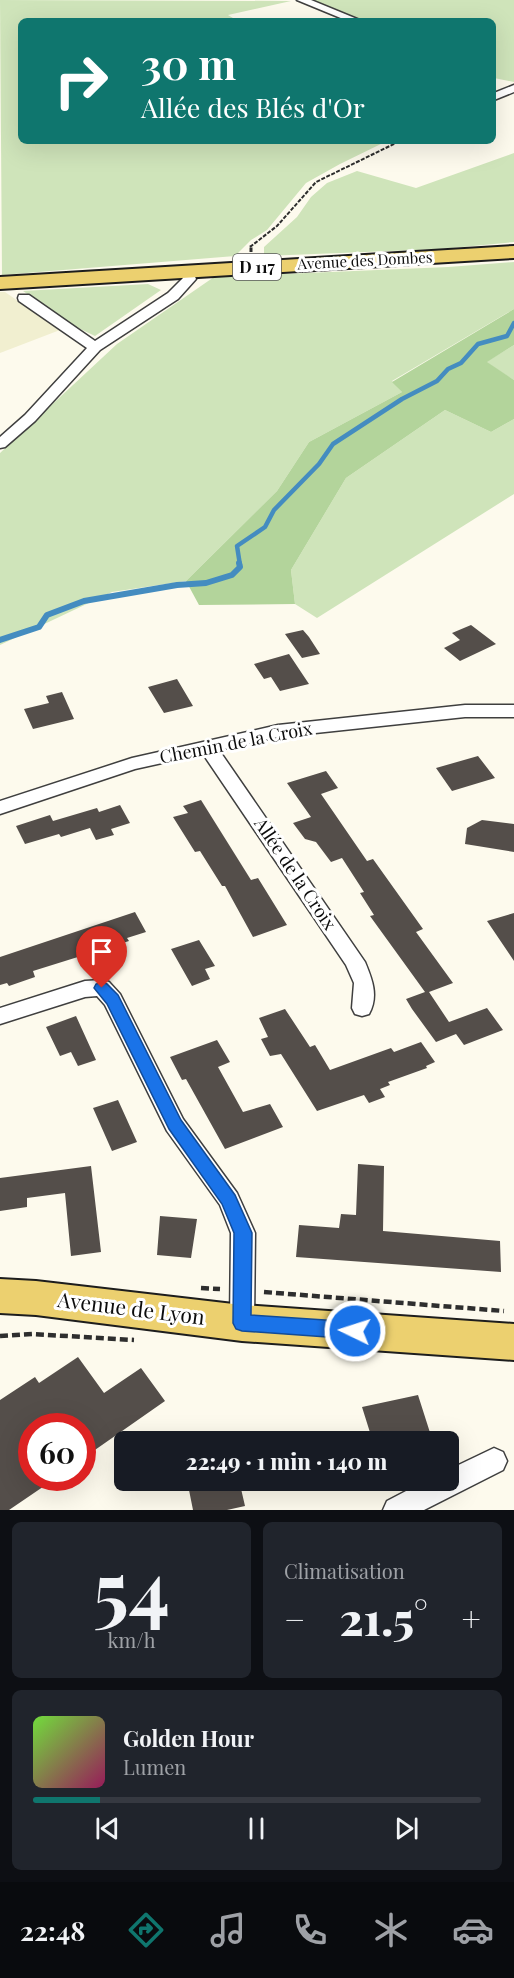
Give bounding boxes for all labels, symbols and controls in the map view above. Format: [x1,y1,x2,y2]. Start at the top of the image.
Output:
text: 30 m [141,35,236,91]
icon: right [42,42,120,120]
text: Allée des Blés d'Or [141,89,365,125]
street label: Avenue des Dombes [296,246,433,274]
road number: D 117 [233,254,281,280]
street label: Chemin de la Croix [157,715,315,769]
street label: Allée de la Croix [249,812,343,935]
pin [76,926,127,988]
icon: arrive [85,935,118,968]
street label: Avenue de Lyon [55,1284,207,1330]
position arrow [323,1299,387,1363]
speed limit sign: 60 [18,1413,96,1491]
text: 22:49 · 1 min · 140 m [186,1446,387,1476]
text: 54 [93,1535,170,1639]
text: Climatisation [284,1557,405,1584]
text: 21.5° [339,1587,428,1647]
text: − [284,1596,305,1640]
text: + [462,1596,481,1640]
text: km/h [108,1626,155,1653]
text: Golden Hour [123,1723,254,1753]
text: Lumen [123,1753,186,1780]
icon: previous [91,1812,124,1845]
icon: pause [240,1812,273,1845]
icon: next [390,1812,423,1845]
icon: directions [125,1909,167,1951]
icon: music [207,1909,249,1951]
icon: phone [289,1909,331,1951]
icon: climate [370,1909,412,1951]
icon: car [452,1909,494,1951]
text: 22:48 [20,1912,85,1948]

